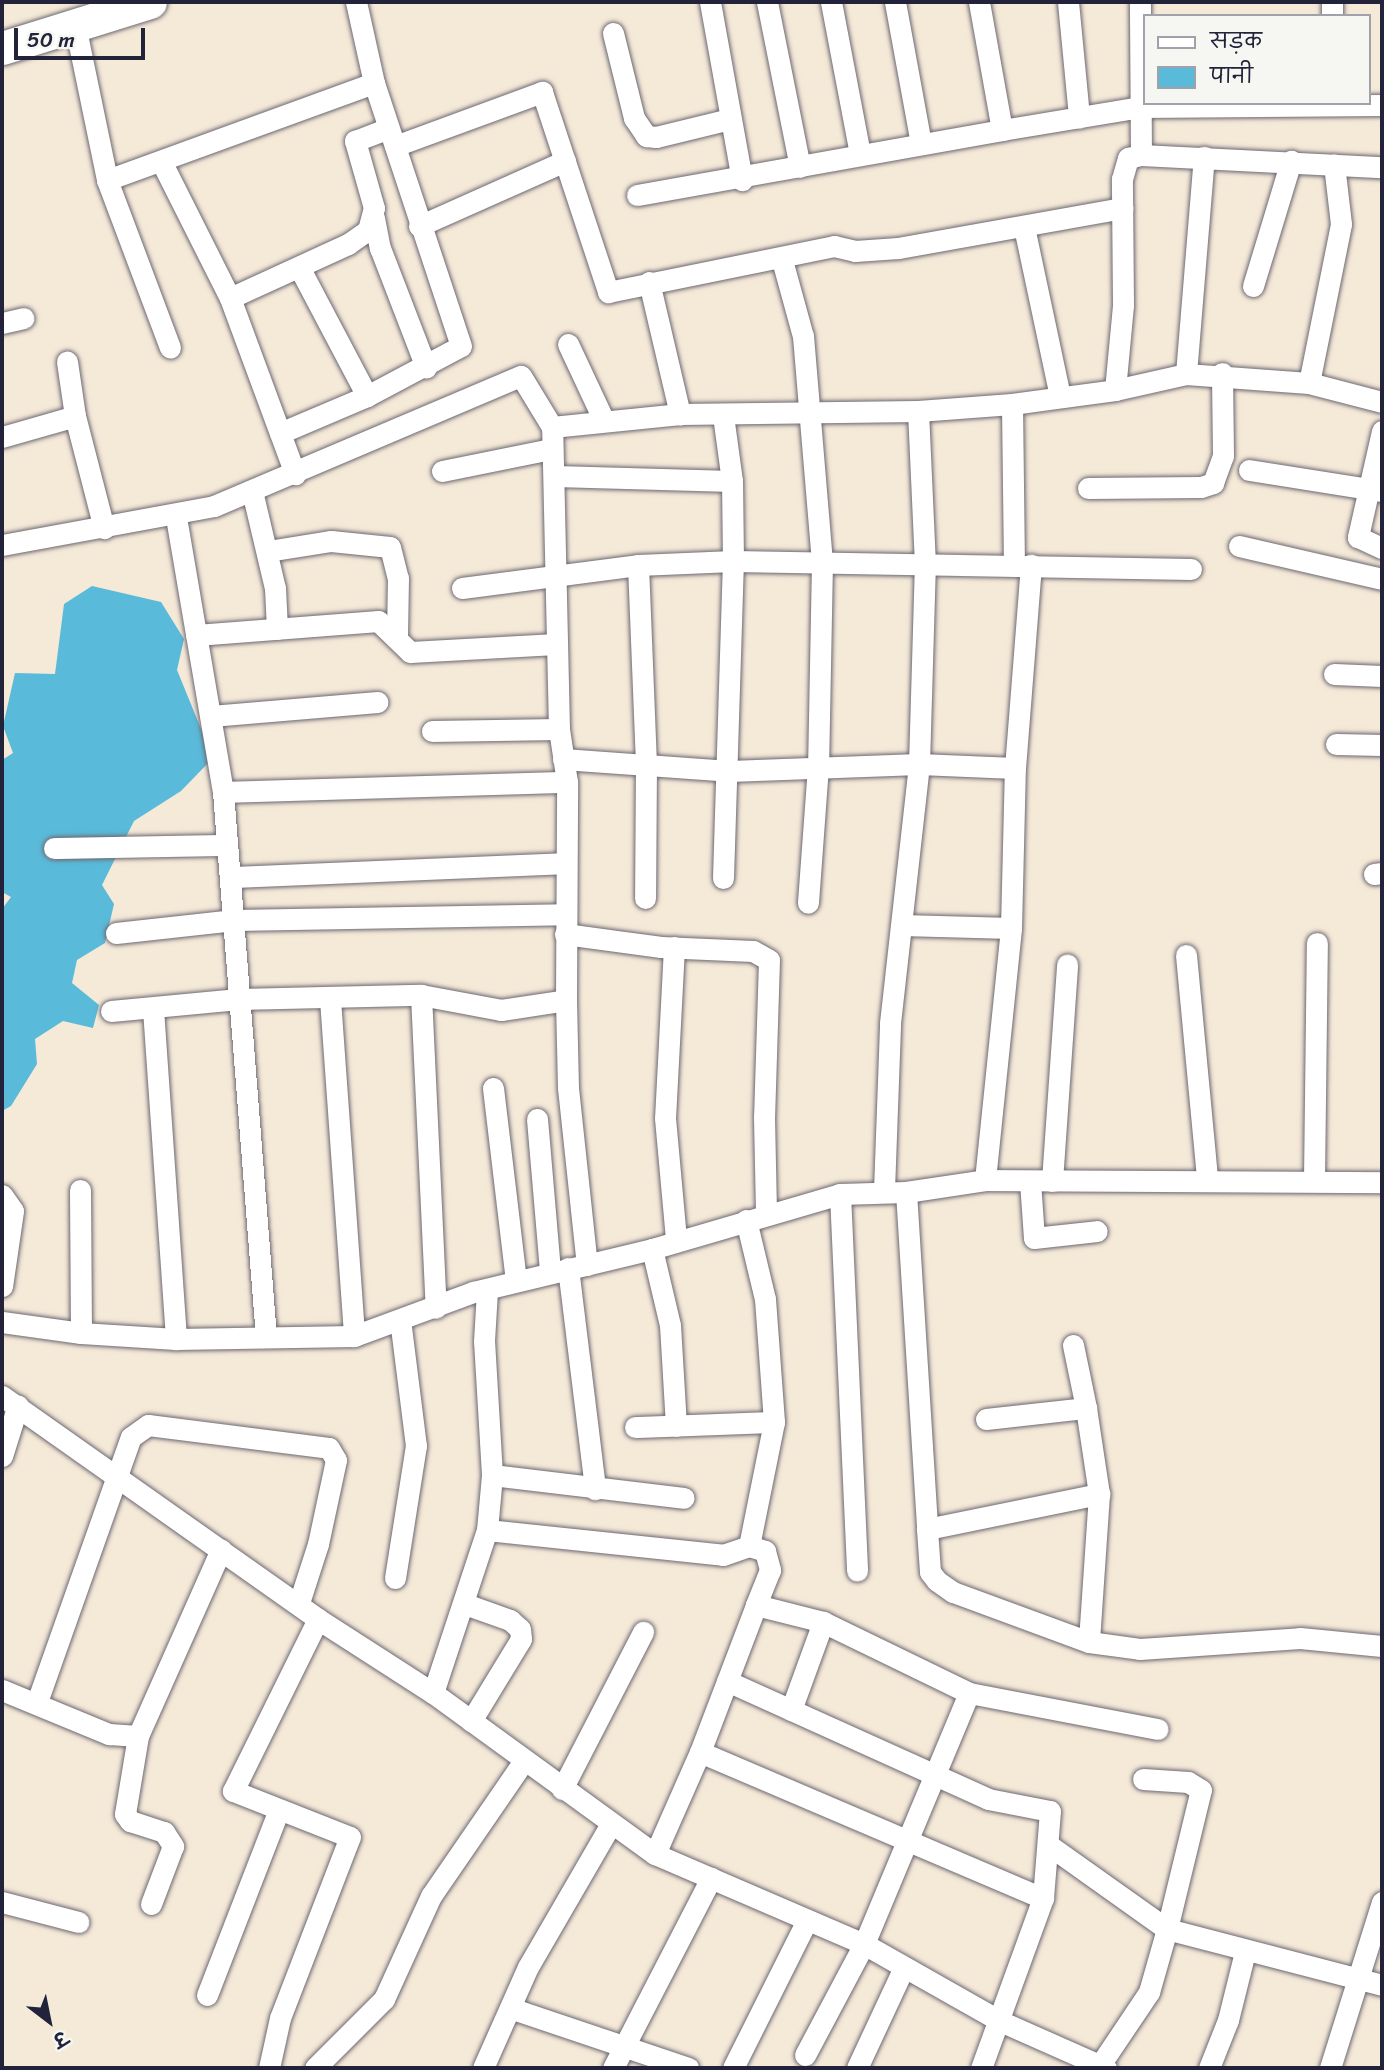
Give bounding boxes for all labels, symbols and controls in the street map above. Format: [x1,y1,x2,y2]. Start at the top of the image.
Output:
scale bar [18,14,149,58]
legend [1142,14,1370,105]
text: 50 m [27,21,75,59]
text: सड़क [1210,22,1262,60]
text: पानी [1210,57,1253,95]
north arrow [14,1986,84,2056]
text: उ [46,2022,75,2057]

